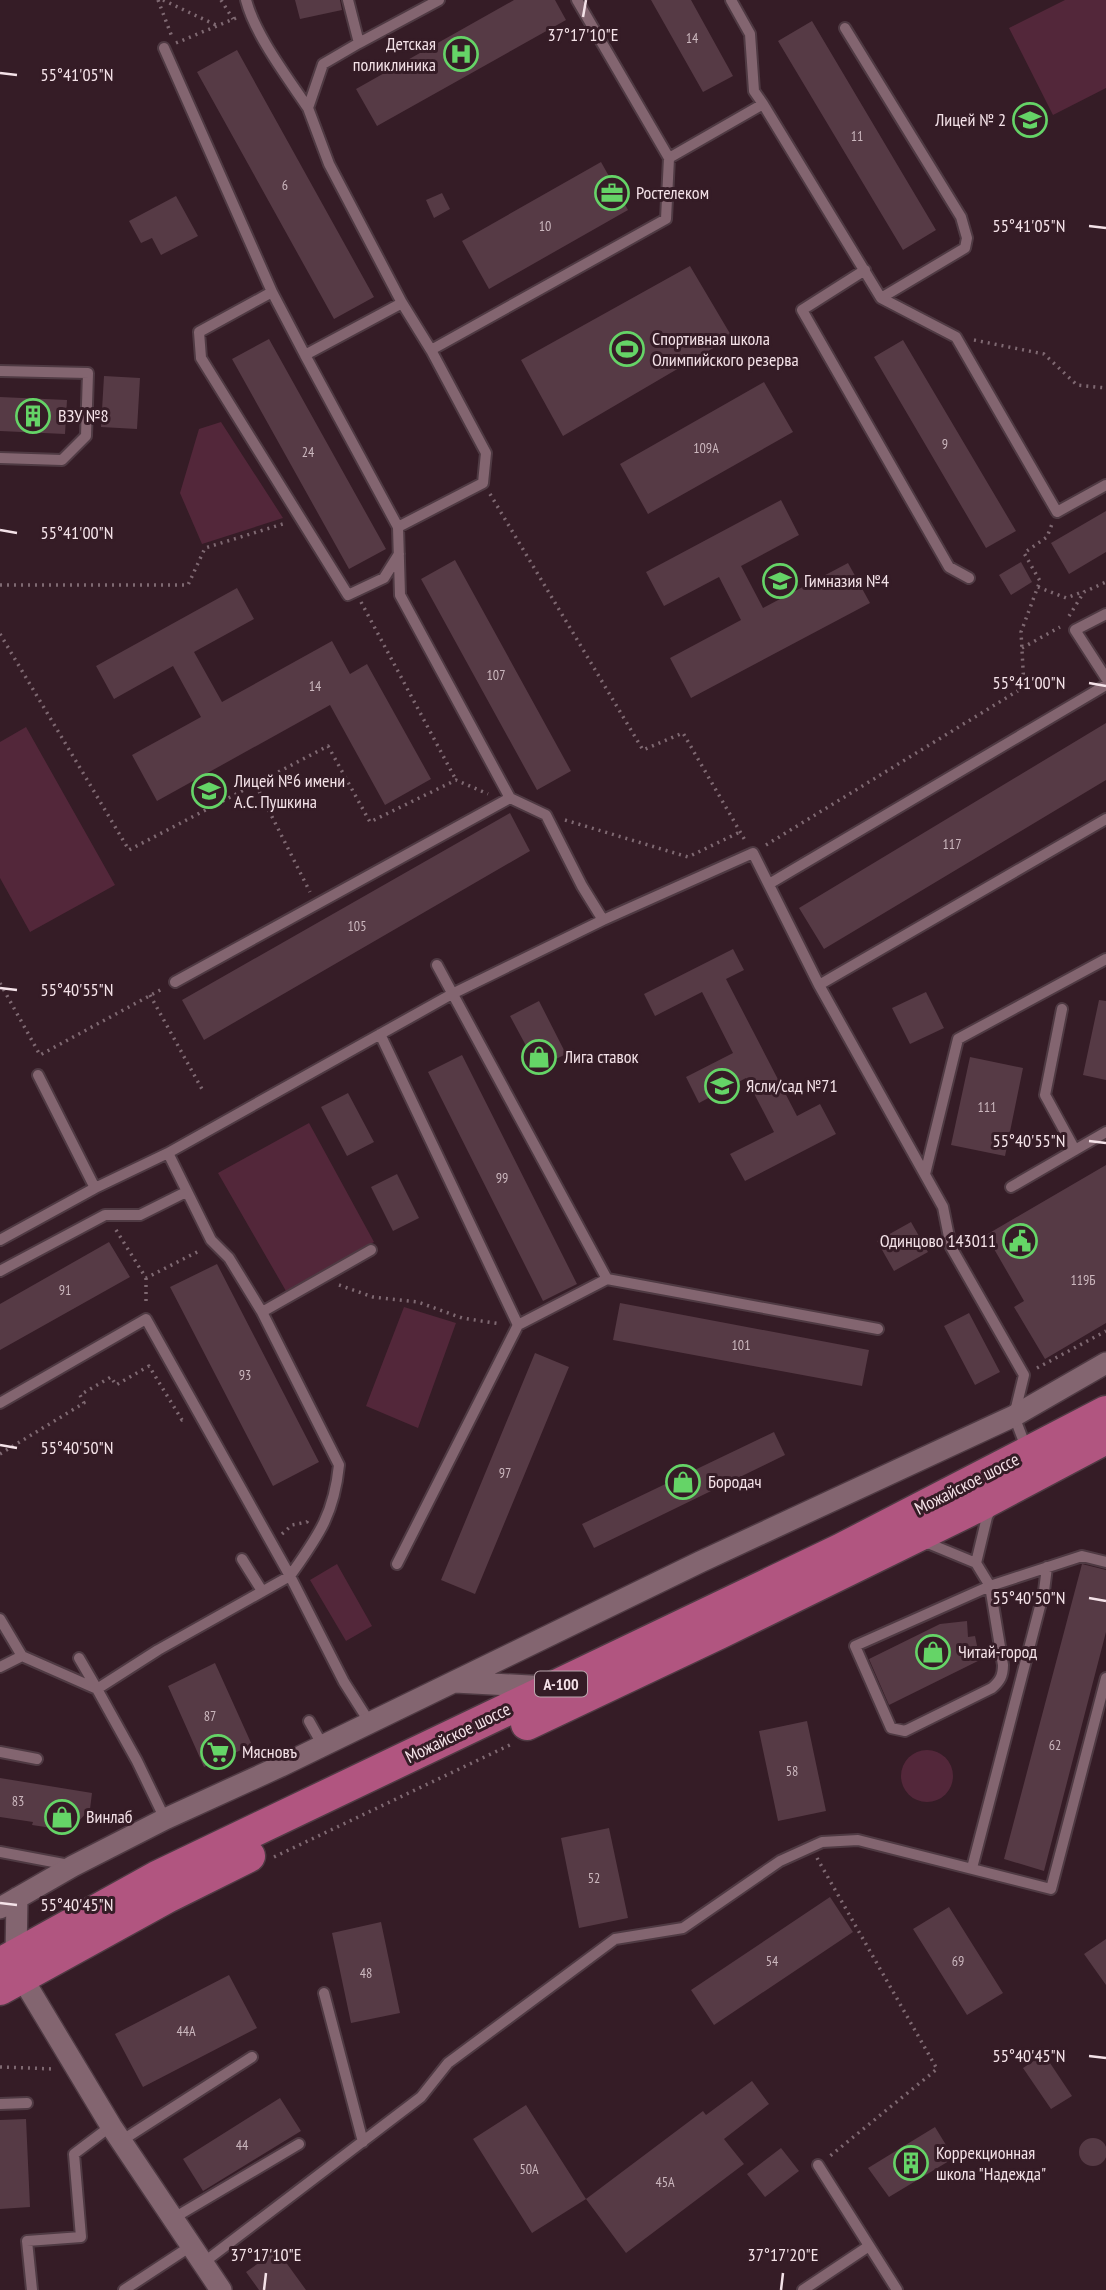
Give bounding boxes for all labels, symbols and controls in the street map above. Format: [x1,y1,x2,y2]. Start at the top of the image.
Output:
text: 37°17'10"E [548,23,618,46]
house number: 14 [686,29,699,47]
place label: Детская поликлиника [353,32,436,76]
hospital icon: Детская поликлиника [442,35,480,73]
text: 55°41'05"N [41,63,113,86]
school or university icon: Лицей № 2 [1011,101,1049,139]
place label: Лицей № 2 [934,108,1006,131]
house number: 11 [851,127,863,145]
office icon: Ростелеком [593,174,631,212]
house number: 6 [282,176,288,194]
place label: Ростелеком [636,181,709,204]
text: 55°41'05"N [993,214,1065,237]
house number: 10 [539,217,551,235]
place label: Спортивная школа Олимпийского резерва [652,327,799,371]
sports icon: Спортивная школа Олимпийского резерва [608,330,646,368]
building icon: ВЗУ №8 [14,397,52,435]
place label: ВЗУ №8 [58,404,109,427]
house number: 9 [942,435,948,453]
house number: 109А [693,439,719,457]
house number: 24 [302,443,315,461]
text: 55°41'00"N [41,521,113,544]
school or university icon: Гимназия №4 [761,562,799,600]
place label: Гимназия №4 [804,569,889,592]
house number: 107 [487,666,505,684]
text: 55°41'00"N [993,671,1065,694]
house number: 14 [309,677,322,695]
place label: Лицей №6 имени А.С. Пушкина [233,769,345,813]
school or university icon: Лицей №6 имени А.С. Пушкина [190,772,228,810]
house number: 117 [943,835,961,853]
house number: 105 [348,917,366,935]
text: 55°40'55"N [41,978,113,1001]
shop icon: Лига ставок [520,1038,558,1076]
place label: Лига ставок [563,1045,638,1068]
school or university icon: Ясли/сад №71 [703,1067,741,1105]
place label: Ясли/сад №71 [746,1074,838,1097]
house number: 111 [978,1098,996,1116]
text: 55°40'55"N [993,1129,1065,1152]
house number: 99 [496,1169,508,1187]
public building icon: Одинцово 143011 [1001,1222,1039,1260]
place label: Одинцово 143011 [880,1229,996,1252]
house number: 119Б [1070,1271,1096,1289]
house number: 91 [59,1281,71,1299]
house number: 101 [732,1336,750,1354]
house number: 93 [239,1366,251,1384]
text: 55°40'50"N [41,1436,113,1459]
street label: Можайское шоссе [911,1447,1023,1520]
shop icon: Бородач [664,1463,702,1501]
house number: 97 [499,1464,511,1482]
place label: Бородач [708,1470,762,1493]
text: 55°40'50"N [993,1586,1065,1609]
shop icon: Читай-город [914,1633,952,1671]
place label: Читай-город [958,1640,1037,1663]
road number: А-100 [535,1672,587,1696]
street label: Можайское шоссе [401,1697,514,1768]
house number: 87 [204,1707,216,1725]
supermarket icon: Мясновъ [199,1733,237,1771]
house number: 62 [1049,1736,1061,1754]
place label: Мясновъ [242,1740,297,1763]
house number: 58 [786,1762,798,1780]
house number: 83 [12,1792,24,1810]
shop icon: Винлаб [43,1798,81,1836]
place label: Винлаб [86,1805,133,1828]
house number: 52 [588,1869,600,1887]
text: 55°40'45"N [41,1893,113,1916]
house number: 54 [766,1952,779,1970]
house number: 69 [952,1952,964,1970]
house number: 48 [360,1964,372,1982]
house number: 44А [176,2022,196,2040]
text: 55°40'45"N [993,2044,1065,2067]
house number: 44 [236,2136,249,2154]
place label: Коррекционная школа "Надежда" [936,2141,1046,2185]
building icon: Коррекционная школа "Надежда" [892,2144,930,2182]
house number: 50А [519,2160,539,2178]
house number: 45А [655,2173,675,2191]
text: 37°17'10"E [231,2243,301,2266]
text: 37°17'20"E [748,2243,818,2266]

